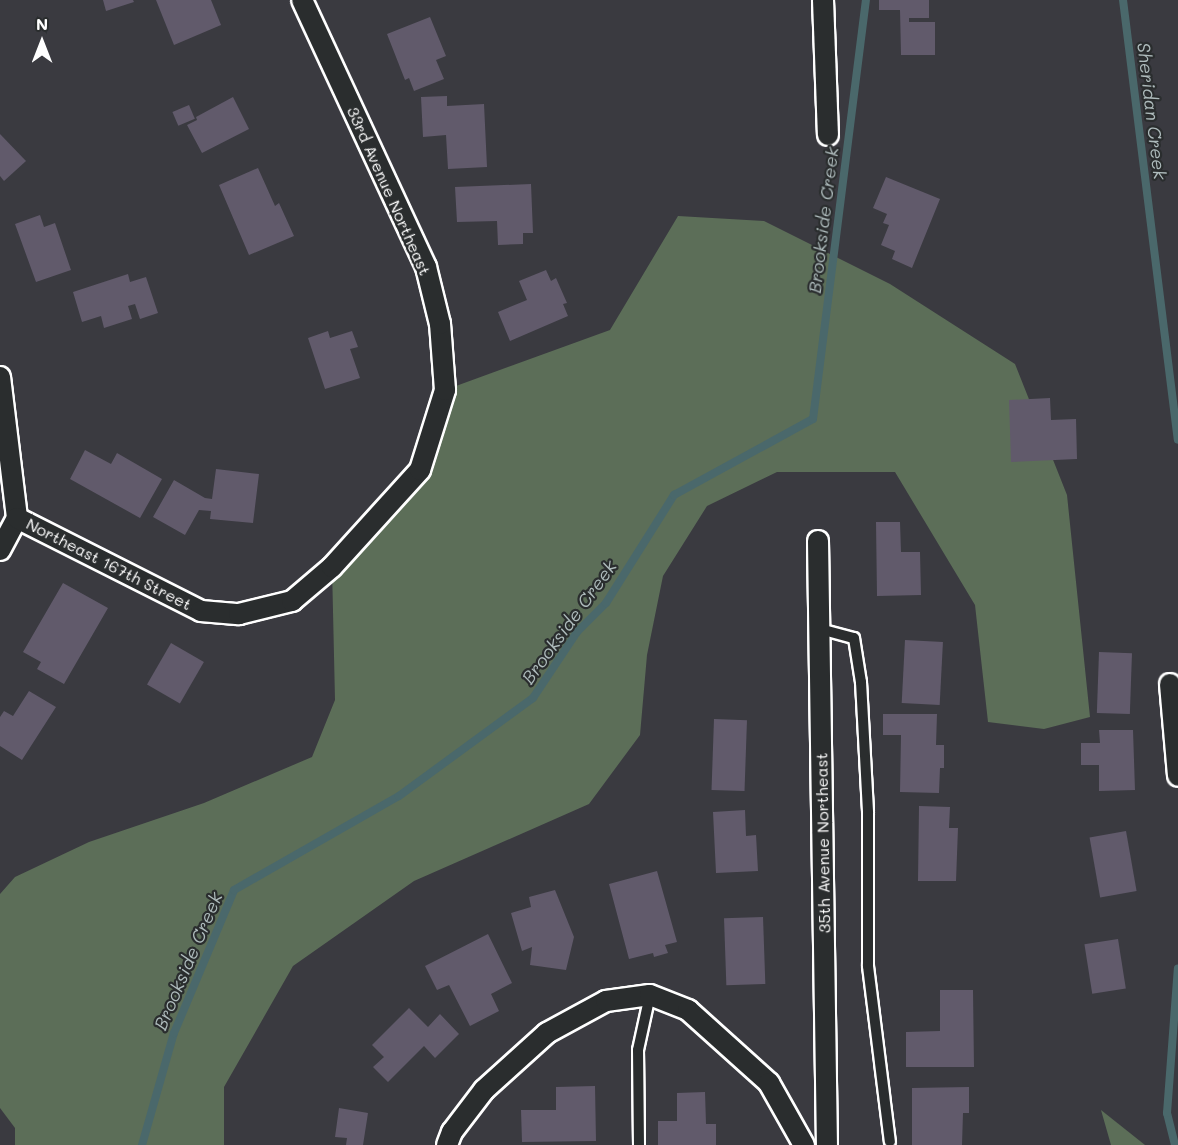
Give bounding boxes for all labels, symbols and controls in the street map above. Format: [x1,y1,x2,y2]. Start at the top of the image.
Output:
north arrow [12,12,72,72]
text: N [36,13,48,34]
water label: Sheridan Creek [1133,41,1171,181]
street label: 33rd Avenue Northeast [343,104,435,278]
water label: Brookside Creek [803,146,843,294]
street label: Northeast 167th Street [23,514,195,614]
water label: Brookside Creek [517,556,621,688]
street label: 35th Avenue Northeast [812,753,834,933]
water label: Brookside Creek [149,889,227,1033]

